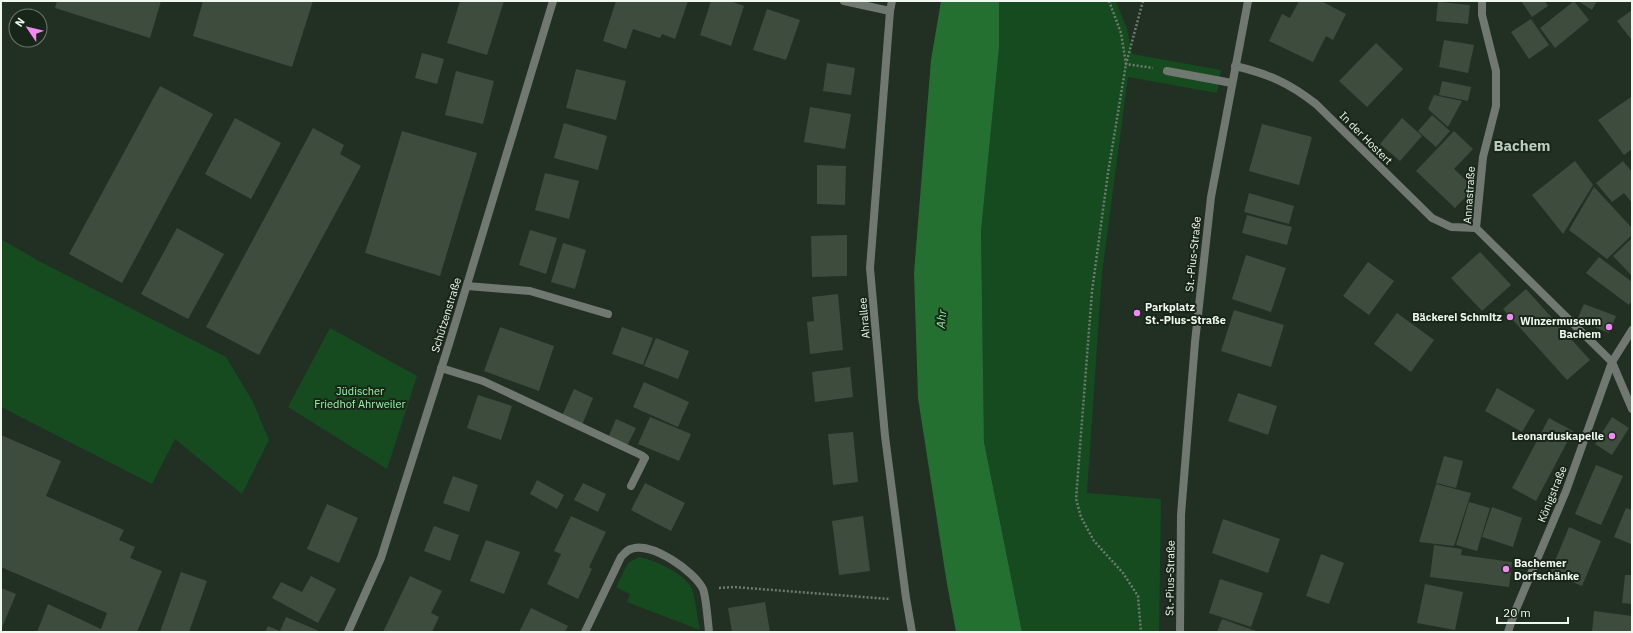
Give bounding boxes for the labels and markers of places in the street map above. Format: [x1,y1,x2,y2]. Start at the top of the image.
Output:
place label: Parkplatz St.-Pius-Straße [1145,300,1226,327]
marker: Parkplatz St.-Pius-Straße [1132,308,1142,318]
place label: Bäckerei Schmitz [1412,310,1502,324]
marker: Bäckerei Schmitz [1505,312,1515,322]
place label: Winzermuseum Bachem [1520,314,1601,341]
marker: Winzermuseum Bachem [1604,322,1614,332]
place label: Leonarduskapelle [1512,429,1604,443]
marker: Leonarduskapelle [1607,431,1617,441]
place label: Bachemer Dorfschänke [1514,556,1579,583]
marker: Bachemer Dorfschänke [1501,564,1511,574]

